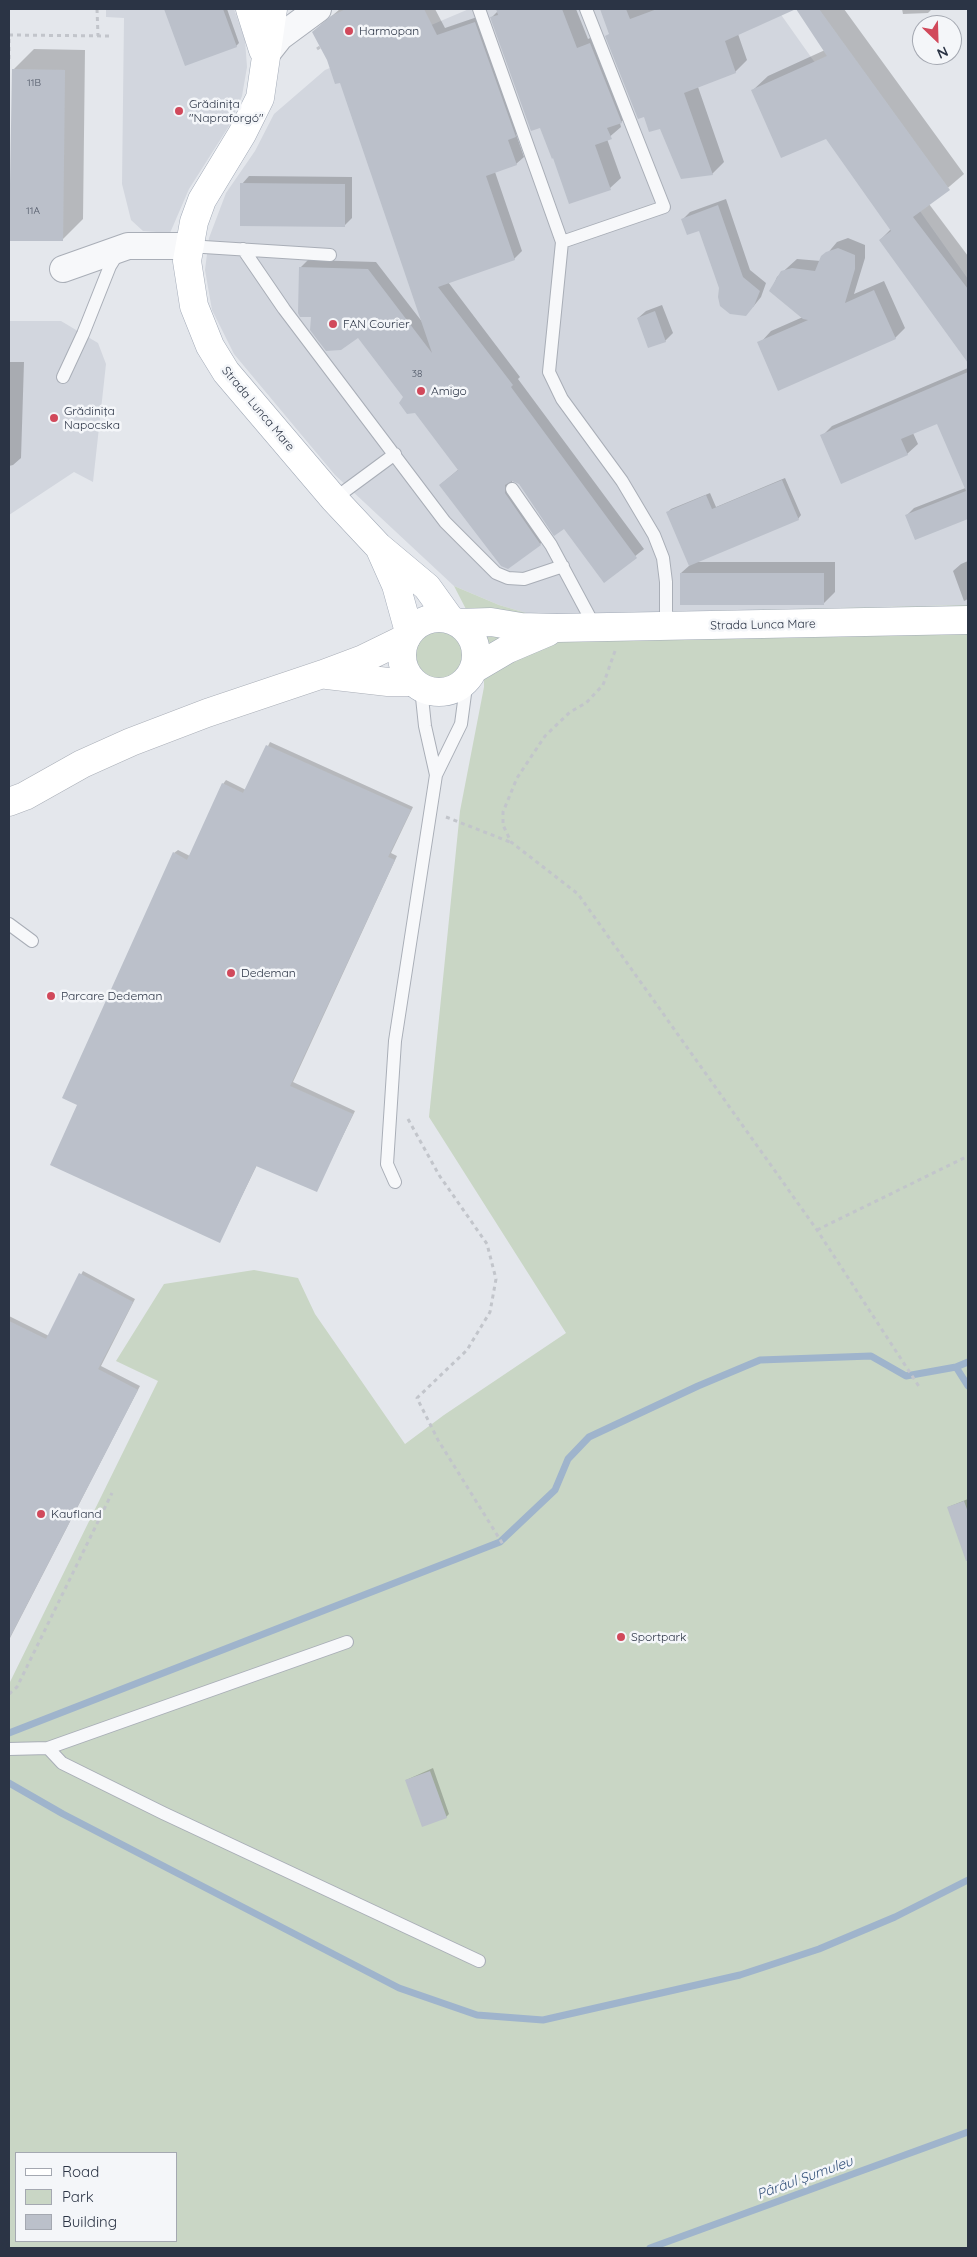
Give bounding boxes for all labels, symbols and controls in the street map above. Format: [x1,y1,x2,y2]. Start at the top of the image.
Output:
north arrow [912,15,962,65]
place label: Harmopan [359,24,419,38]
marker: Harmopan [343,25,355,37]
text: N [934,42,951,63]
house number: 11B [27,77,41,89]
place label: Grădinița "Napraforgó" [189,97,264,125]
marker: Grădinița "Napraforgó" [173,105,185,117]
house number: 11A [26,205,40,217]
place label: FAN Courier [343,317,410,331]
marker: FAN Courier [327,318,339,330]
street label: Strada Lunca Mare [219,364,297,454]
house number: 38 [412,368,422,380]
place label: Amigo [431,384,467,398]
marker: Amigo [415,385,427,397]
place label: Grădiniţa Napocska [64,404,120,432]
marker: Grădiniţa Napocska [48,412,60,424]
street label: Strada Lunca Mare [710,617,816,633]
place label: Dedeman [241,966,296,980]
marker: Dedeman [225,967,237,979]
place label: Parcare Dedeman [61,989,162,1003]
marker: Parcare Dedeman [45,990,57,1002]
place label: Kaufland [51,1507,102,1521]
marker: Kaufland [35,1508,47,1520]
place label: Sportpark [631,1630,687,1644]
marker: Sportpark [615,1631,627,1643]
legend [15,2152,178,2242]
water label: Pârâul Șumuleu [755,2153,855,2203]
text: Road [62,2162,99,2181]
text: Park [62,2187,94,2206]
text: Building [62,2212,117,2231]

